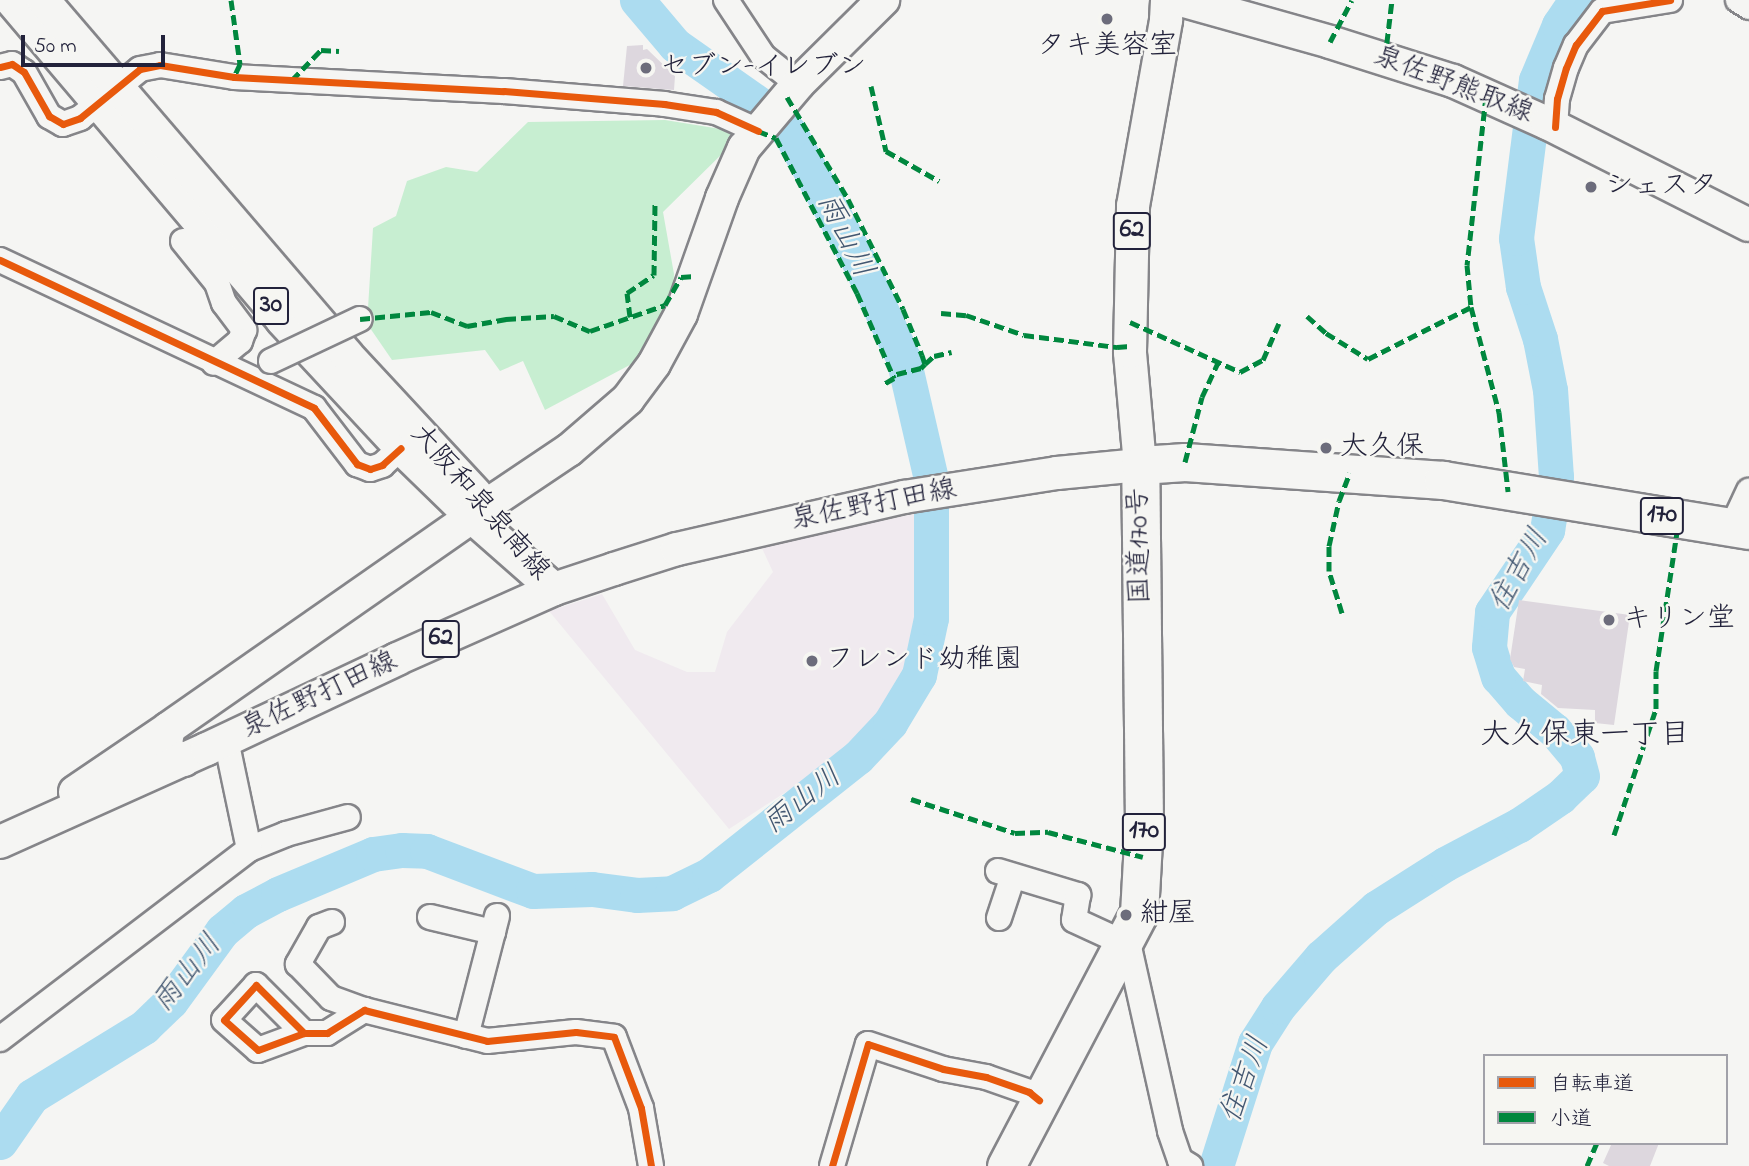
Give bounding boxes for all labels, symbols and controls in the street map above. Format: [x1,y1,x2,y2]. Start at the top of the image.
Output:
marker: タキ美容室 [1099,11,1115,27]
scale bar [24,21,168,65]
place label: タキ美容室 [1037,30,1177,64]
text: 50 m [34,32,77,62]
street label: 泉佐野熊取線 [1369,40,1537,132]
place label: セブン-イレブン [660,51,866,85]
marker: セブン-イレブン [638,60,654,76]
place label: シェスタ [1605,170,1717,204]
marker: シェスタ [1583,179,1599,195]
water label: 雨山川 [808,188,880,284]
road number: 62 [1113,208,1151,254]
road number: 30 [252,284,290,328]
street label: 大阪和泉泉南線 [402,418,556,588]
place label: 大久保 [1340,431,1424,465]
marker: 大久保 [1318,440,1334,456]
street label: 泉佐野打田線 [788,473,960,539]
street label: 国道170号 [1123,487,1159,605]
road number: 170 [1639,494,1685,538]
water label: 住吉川 [1482,523,1558,619]
place label: キリン堂 [1623,603,1735,637]
marker: キリン堂 [1601,612,1617,628]
road number: 62 [422,617,460,662]
place label: フレンド幼稚園 [826,644,1022,678]
street label: 泉佐野打田線 [237,645,403,747]
marker: フレンド幼稚園 [804,653,820,669]
district label: 大久保東一丁目 [1480,718,1690,754]
water label: 雨山川 [756,759,850,843]
road number: 170 [1121,810,1167,854]
place label: 紺屋 [1140,898,1196,932]
marker: 紺屋 [1118,907,1134,923]
water label: 雨山川 [146,928,230,1020]
water label: 住吉川 [1214,1032,1278,1128]
legend [1483,1054,1728,1145]
text: 自転車道 [1550,1070,1634,1100]
text: 小道 [1550,1105,1592,1135]

